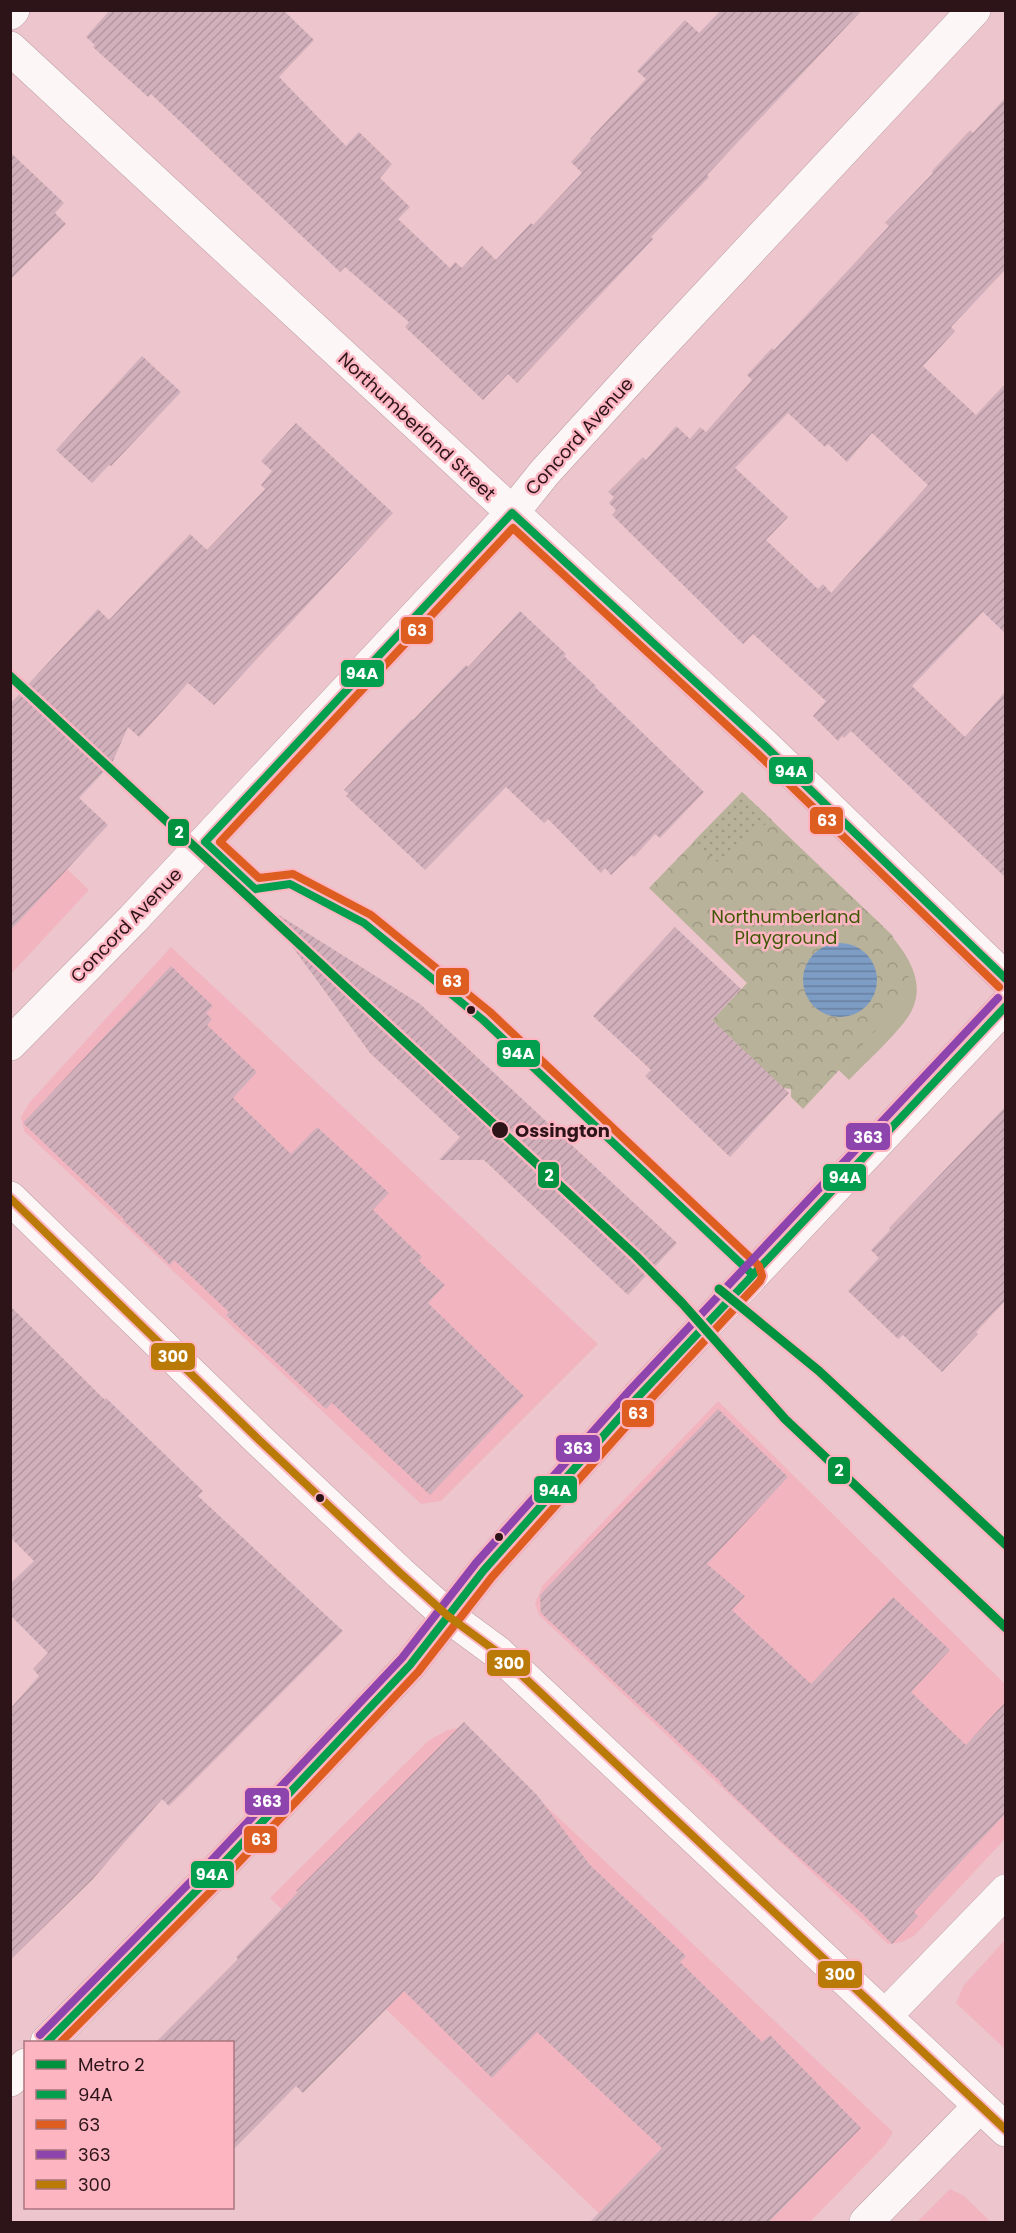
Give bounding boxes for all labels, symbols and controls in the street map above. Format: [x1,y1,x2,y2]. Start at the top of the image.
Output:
street label: Northumberland Street [333,346,501,506]
street label: Concord Avenue [519,372,639,500]
line badge: 63 [400,616,434,645]
text: 63 [407,619,427,642]
line badge: 94A [340,659,385,688]
text: 94A [346,662,378,685]
line badge: 94A [768,756,814,785]
text: 94A [775,760,807,783]
line badge: 63 [809,806,844,835]
text: 63 [817,809,837,832]
line badge: 2 [167,818,190,847]
text: 2 [174,821,184,844]
street label: Concord Avenue [65,862,187,988]
park label: Northumberland Playground [711,904,861,950]
line badge: 63 [435,967,470,996]
text: 63 [442,970,462,993]
unlabelled marker [465,1004,477,1016]
line badge: 94A [496,1039,541,1068]
text: 94A [502,1042,534,1065]
place label: Ossington [515,1118,610,1143]
marker: Ossington [490,1120,510,1140]
line badge: 363 [845,1122,891,1151]
text: 363 [853,1126,883,1149]
line badge: 2 [537,1161,560,1189]
line badge: 94A [822,1163,867,1192]
text: 2 [544,1164,554,1187]
text: 94A [829,1166,861,1189]
line badge: 300 [150,1342,196,1371]
text: 300 [158,1345,188,1368]
line badge: 63 [621,1399,655,1428]
text: 63 [628,1402,648,1425]
line badge: 363 [555,1434,601,1463]
text: 363 [563,1437,593,1460]
line badge: 2 [827,1456,851,1485]
text: 2 [834,1459,844,1482]
line badge: 94A [533,1475,578,1504]
text: 94A [539,1479,571,1502]
unlabelled marker [314,1492,326,1504]
unlabelled marker [493,1531,505,1543]
line badge: 300 [486,1649,531,1677]
text: 300 [494,1652,524,1675]
line badge: 363 [244,1787,290,1816]
text: 363 [252,1790,282,1813]
line badge: 63 [243,1825,278,1854]
text: 63 [251,1828,271,1851]
line badge: 94A [190,1860,235,1889]
text: 94A [196,1863,228,1886]
line badge: 300 [817,1960,863,1989]
text: 300 [825,1963,855,1986]
legend [24,2041,234,2209]
text: Metro 2 [78,2052,145,2077]
text: 94A [78,2082,113,2107]
text: 63 [78,2112,100,2137]
text: 363 [78,2142,111,2167]
text: 300 [78,2172,111,2197]

